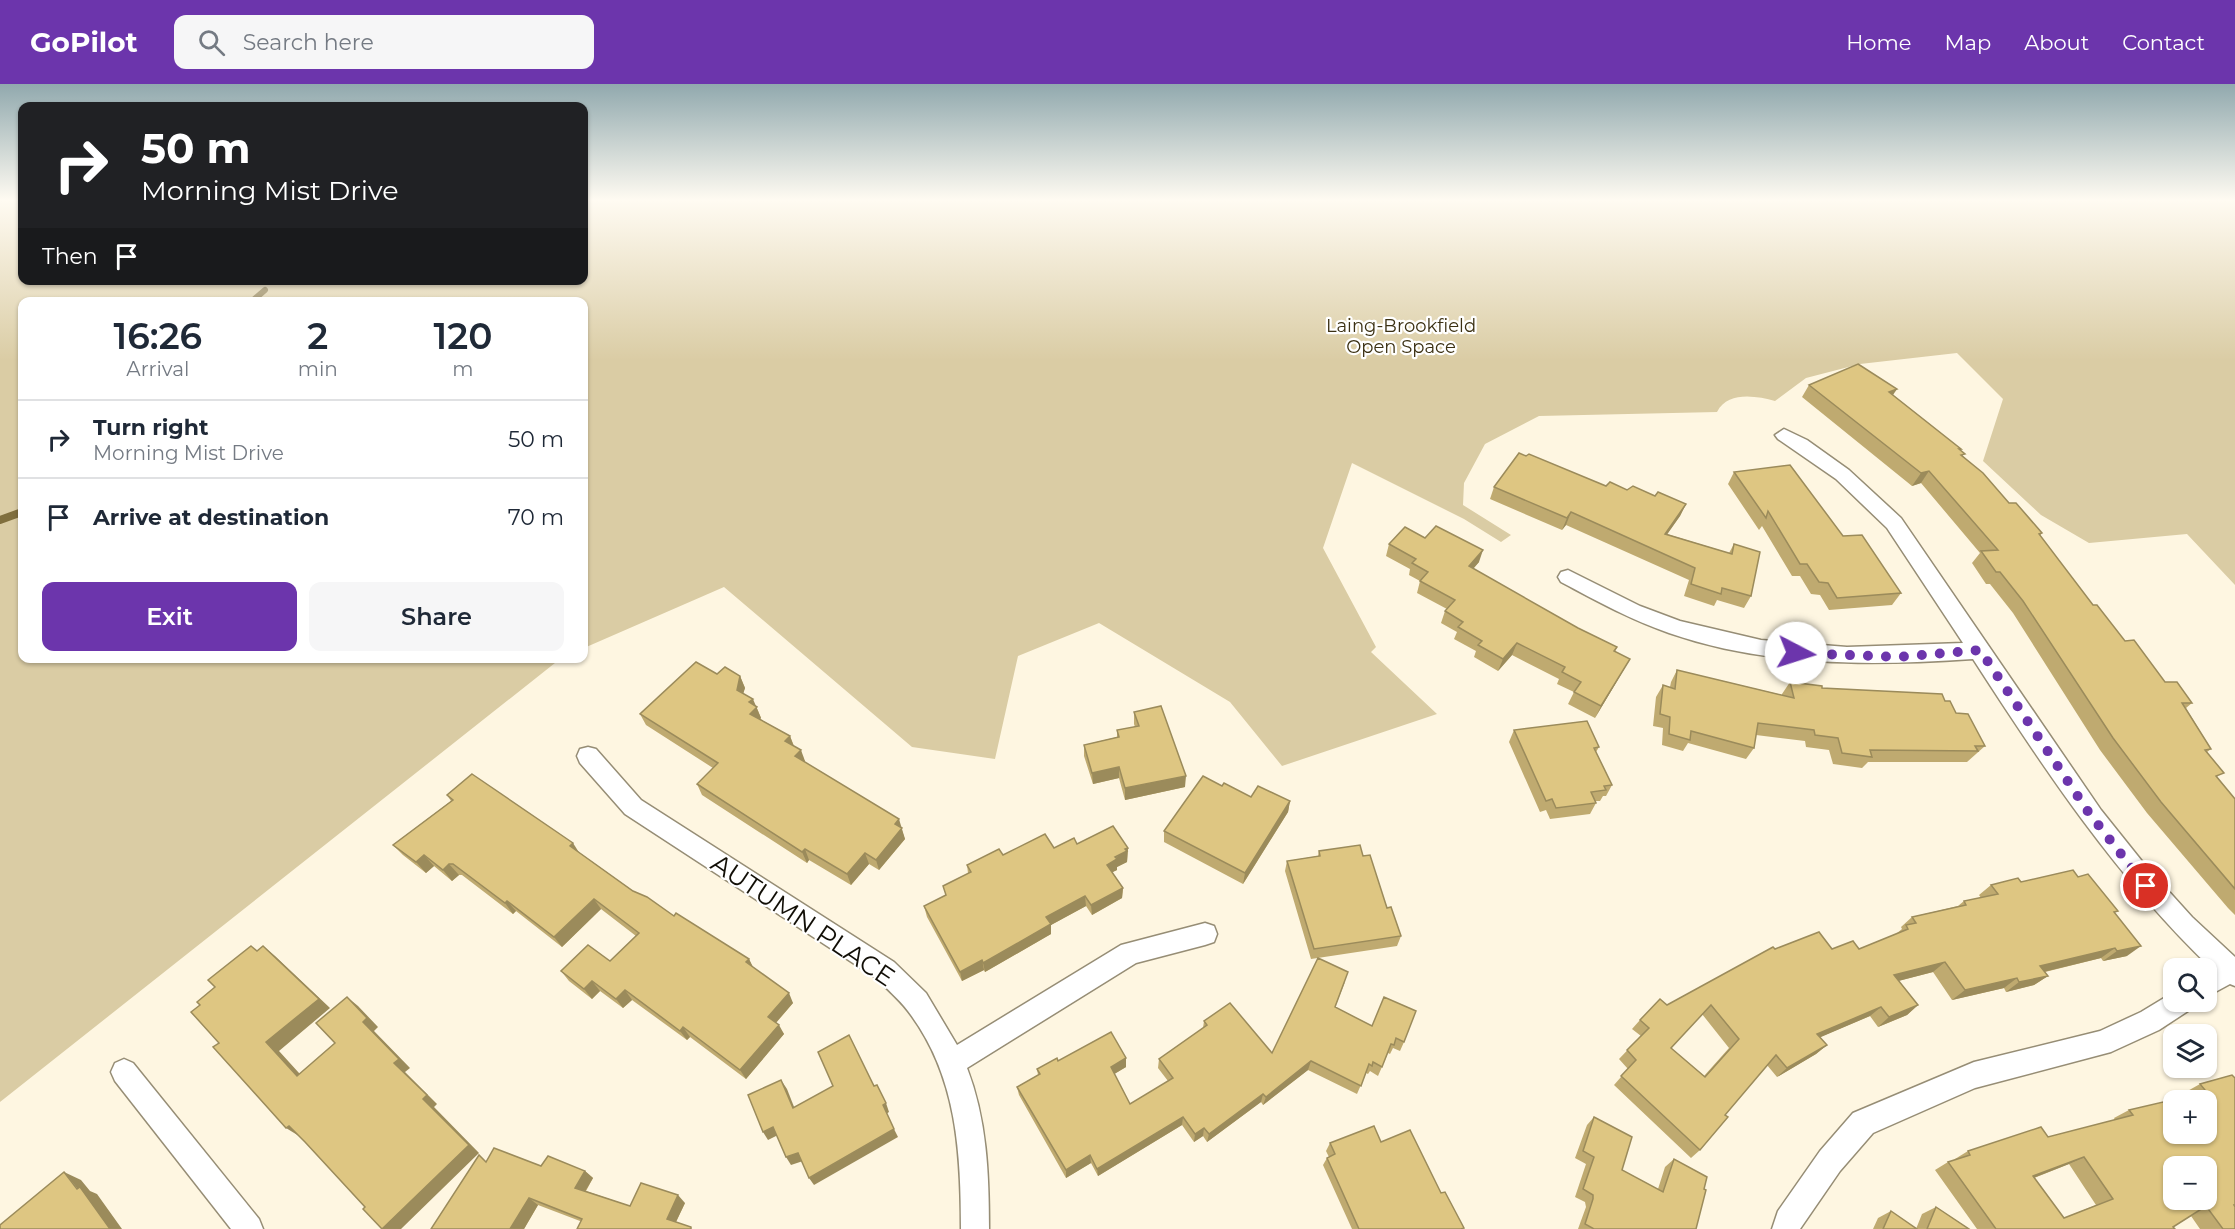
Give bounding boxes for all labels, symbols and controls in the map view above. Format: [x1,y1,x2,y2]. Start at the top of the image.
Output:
search box [174,15,594,69]
text: GoPilot [30,25,138,59]
icon: search [195,26,228,59]
text: Search here [243,29,374,56]
text: Home [1846,30,1911,55]
text: Map [1944,30,1991,55]
text: About [2024,30,2089,55]
text: Contact [2122,30,2205,55]
text: 50 m [141,122,250,174]
icon: right [42,126,120,204]
text: Morning Mist Drive [141,174,399,207]
icon: arrive [110,240,143,273]
text: Then [42,243,98,270]
text: 16:26 [114,314,202,358]
text: 2 [307,314,328,358]
text: 120 [433,314,492,358]
park label: Laing-Brookfield Open Space [1326,315,1476,358]
text: Arrival [126,357,189,381]
text: min [298,357,338,381]
text: m [452,357,474,381]
text: Turn right [93,414,208,441]
icon: right [42,423,75,456]
text: 50 m [508,426,564,453]
text: Morning Mist Drive [93,441,284,465]
icon: arrive [42,501,75,534]
text: Arrive at destination [93,504,329,531]
text: 70 m [508,504,564,531]
button: Exit [42,582,297,651]
button: Share [309,582,564,651]
position arrow [1764,621,1828,685]
street label: AUTUMN PLACE [705,847,901,993]
pin [2120,860,2171,911]
icon: arrive [2129,869,2162,902]
map controls [2163,958,2217,1210]
button: search [2163,958,2217,1012]
button: layers [2163,1024,2217,1078]
button: + [2163,1090,2217,1144]
button: − [2163,1156,2217,1210]

